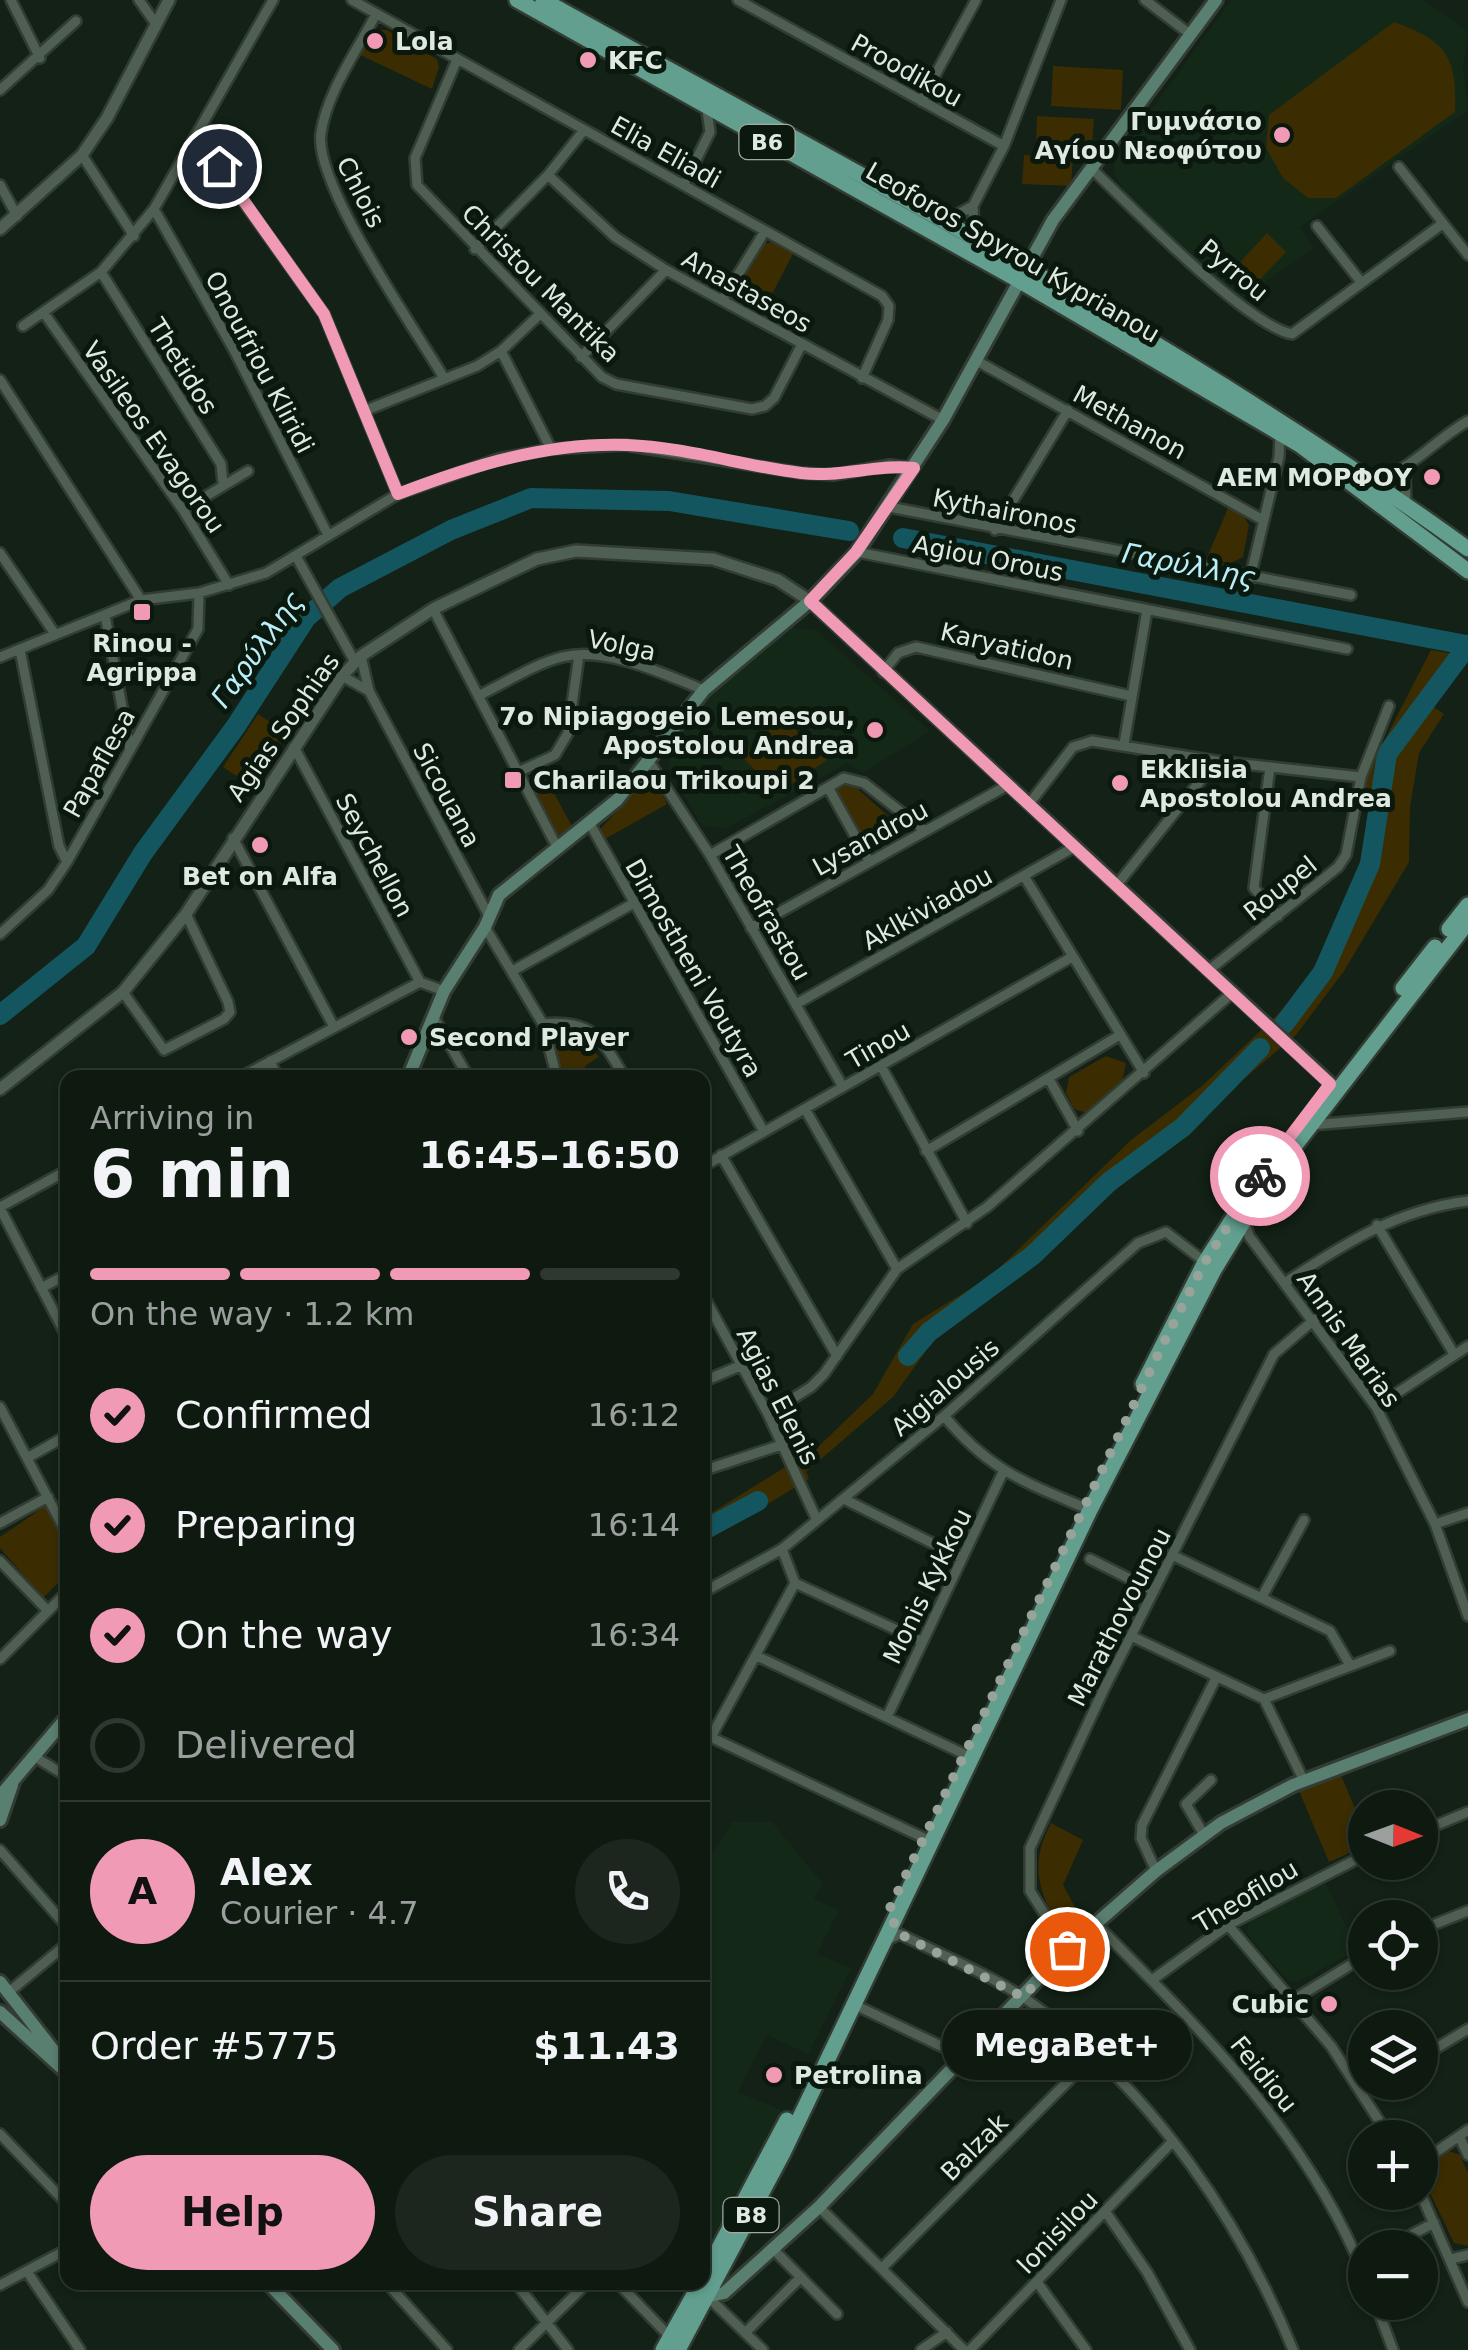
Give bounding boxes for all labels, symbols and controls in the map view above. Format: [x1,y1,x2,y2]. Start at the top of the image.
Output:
place label: Lola [395,27,454,56]
street label: Proodikou [846,28,967,113]
marker: Lola [364,30,386,52]
place label: KFC [608,46,663,75]
marker: KFC [577,49,599,71]
place label: Γυμνάσιο Αγίου Νεοφύτου [1035,107,1262,165]
street label: Elia Eliadi [606,110,726,194]
pin [177,124,262,209]
marker: Γυμνάσιο Αγίου Νεοφύτου [1271,124,1293,146]
road number: B6 [740,125,794,159]
icon: home [192,139,247,194]
street label: Chlois [330,152,391,232]
street label: Leoforos Spyrou Kyprianou [861,156,1165,349]
street label: Christou Mantika [456,198,626,368]
street label: Pyrrou [1193,233,1274,307]
street label: Anastaseos [677,244,816,339]
street label: Onoufriou Kliridi [199,266,320,458]
street label: Thetidos [141,312,223,420]
street label: Vasileos Evagorou [77,336,231,539]
street label: Methanon [1068,379,1191,465]
place label: ΑΕΜ ΜΟΡΦΟΥ [1217,463,1413,492]
marker: ΑΕΜ ΜΟΡΦΟΥ [1421,466,1443,488]
street label: Kythaironos [930,483,1080,540]
street label: Agiou Orous [910,530,1066,587]
water label: Γαρύλλης [1119,536,1258,595]
water label: Γαρύλλης [204,585,311,714]
marker: Rinou - Agrippa [131,601,153,623]
street label: Karyatidon [938,617,1076,676]
street label: Volga [585,624,658,667]
place label: Rinou - Agrippa [87,629,197,687]
street label: Agias Sophias [222,648,345,807]
place label: 7o Nipiagogeio Lemesou, Apostolou Andrea [499,702,855,760]
street label: Papaflesa [58,704,141,823]
marker: 7o Nipiagogeio Lemesou, Apostolou Andrea [864,719,886,741]
street label: Sicouana [407,738,486,852]
place label: Ekklisia Apostolou Andrea [1140,755,1392,813]
place label: Charilaou Trikoupi 2 [533,766,815,795]
marker: Charilaou Trikoupi 2 [502,769,524,791]
marker: Ekklisia Apostolou Andrea [1109,772,1131,794]
street label: Seychellon [330,788,419,922]
street label: Lysandrou [808,795,933,882]
marker: Bet on Alfa [249,834,271,856]
street label: Theofrastou [716,840,817,986]
street label: Roupel [1238,850,1323,927]
street label: Dimostheni Voutyra [619,854,768,1083]
street label: Aklkiviadou [857,861,997,956]
place label: Bet on Alfa [182,862,338,891]
street label: Tinou [840,1016,915,1076]
place label: Second Player [429,1023,630,1052]
marker: Second Player [398,1026,420,1048]
text: Arriving in [90,1099,254,1137]
courier [1210,1126,1310,1226]
text: 16:45–16:50 [419,1133,680,1177]
text: 6 min [90,1137,294,1212]
icon: bike [1233,1149,1288,1204]
street label: Annis Marias [1291,1266,1406,1413]
text: On the way · 1.2 km [90,1295,414,1333]
street label: Agias Elenis [731,1323,825,1470]
street label: Aigialousis [886,1333,1005,1442]
icon: check [90,1388,145,1443]
text: Confirmed [175,1393,372,1437]
text: 16:12 [588,1396,680,1434]
icon: check [90,1498,145,1553]
text: Preparing [175,1503,357,1547]
street label: Monis Kykkou [877,1504,978,1669]
text: 16:14 [588,1506,680,1544]
street label: Marathovounou [1062,1523,1177,1711]
icon: check [90,1608,145,1663]
text: On the way [175,1613,392,1657]
text: 16:34 [588,1616,680,1654]
text: Delivered [175,1723,357,1767]
north arrow [1348,1790,1438,1880]
map controls [1348,1790,1438,2320]
button: phone [575,1839,680,1944]
text: Alex [220,1850,313,1894]
street label: Theofilou [1188,1854,1303,1939]
text: A [128,1869,157,1913]
text: Courier · 4.7 [220,1894,419,1932]
button: locate [1348,1900,1438,1990]
pin [1025,1907,1110,1992]
icon: bag [1040,1922,1095,1977]
place label: Cubic [1232,1990,1309,2019]
marker: Cubic [1318,1993,1340,2015]
callout: MegaBet+ [942,2009,1192,2079]
button: layers [1348,2010,1438,2100]
text: Order #5775 [90,2024,339,2068]
text: $11.43 [533,2024,680,2068]
text: MegaBet+ [974,2026,1160,2064]
street label: Feidiou [1224,2030,1303,2118]
place label: Petrolina [794,2061,923,2090]
marker: Petrolina [763,2064,785,2086]
street label: Balzak [935,2108,1014,2187]
button: + [1348,2120,1438,2210]
button: Help [90,2155,375,2270]
button: Share [395,2155,680,2270]
street label: Ionisilou [1011,2185,1104,2280]
road number: B8 [724,2198,778,2232]
button: − [1348,2230,1438,2320]

